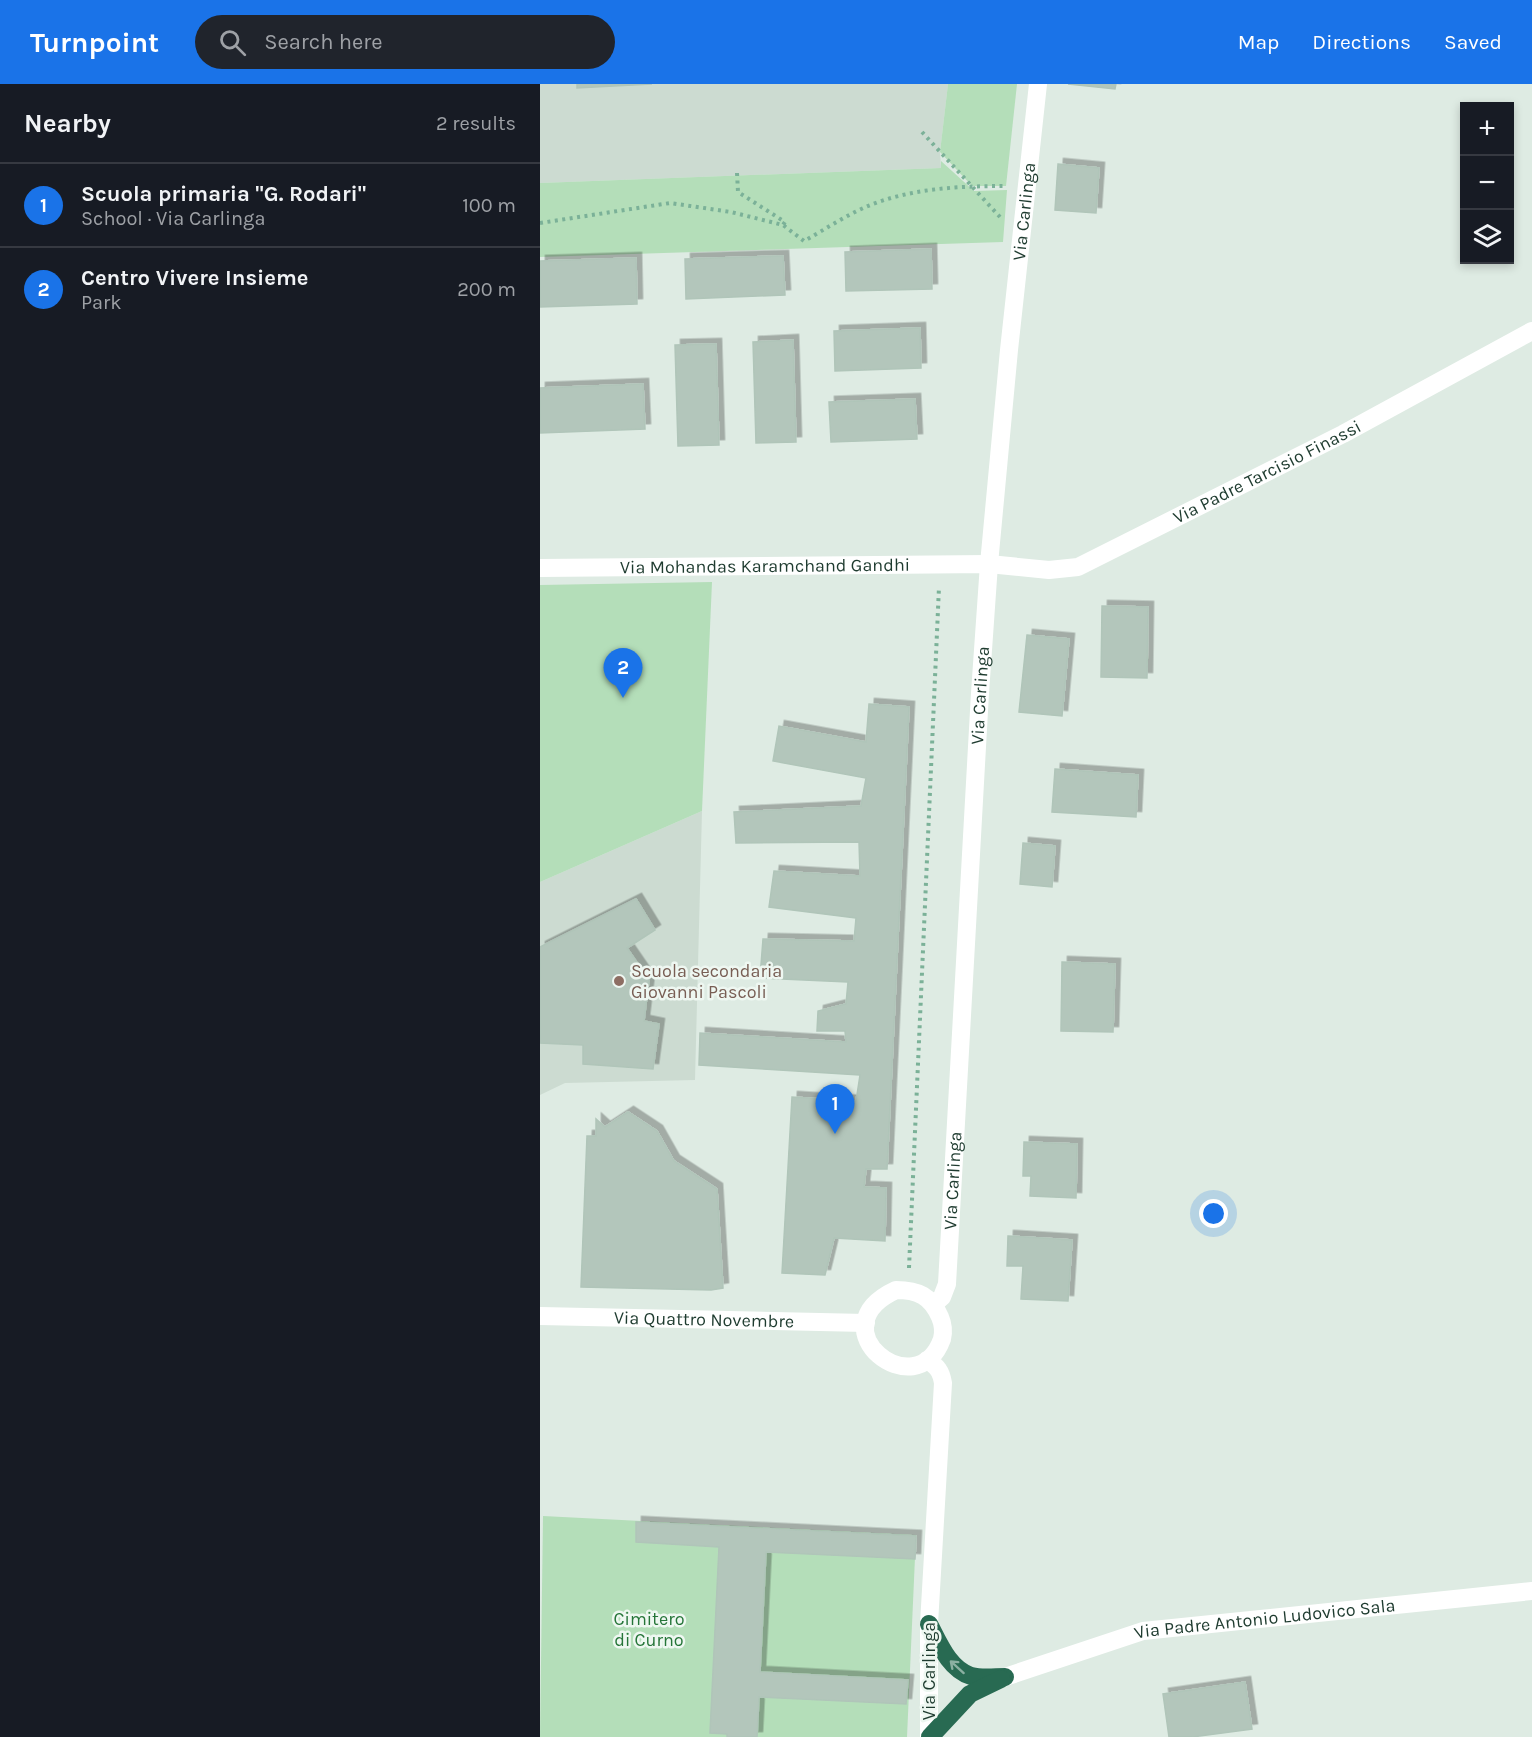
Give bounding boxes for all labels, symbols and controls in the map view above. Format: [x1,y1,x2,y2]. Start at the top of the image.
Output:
search box [195,15,615,69]
text: Turnpoint [30,26,159,59]
icon: search [216,26,249,59]
text: Search here [264,29,383,55]
text: Map [1238,30,1279,54]
text: Directions [1312,30,1411,54]
text: Saved [1444,30,1502,54]
map controls [1460,102,1514,264]
button: + [1460,102,1514,156]
text: Nearby [24,108,111,139]
text: 2 results [436,112,516,135]
button: − [1460,156,1514,210]
street label: Via Carlinga [1008,161,1040,262]
text: Scuola primaria "G. Rodari" [81,181,366,207]
text: 1 [40,194,47,217]
text: 100 m [462,194,516,217]
text: School · Via Carlinga [81,207,265,230]
button: layers [1460,210,1514,264]
text: Centro Vivere Insieme [81,265,308,291]
text: 2 [37,278,50,301]
text: 200 m [457,278,516,301]
text: Park [81,291,122,314]
street label: Via Padre Tarcisio Finassi [1169,415,1365,529]
street label: Via Mohandas Karamchand Gandhi [620,554,910,578]
street label: Via Carlinga [966,646,994,745]
pin: 2 [604,648,643,698]
place label: Scuola secondaria Giovanni Pascoli [631,960,782,1003]
marker: Scuola secondaria Giovanni Pascoli [612,974,626,988]
pin: 1 [816,1084,854,1134]
street label: Via Carlinga [939,1131,966,1231]
your location [1199,1199,1228,1228]
street label: Via Quattro Novembre [614,1307,794,1332]
street label: Via Padre Antonio Ludovico Sala [1131,1594,1396,1644]
park label: Cimitero di Curno [614,1608,684,1651]
street label: Via Carlinga [918,1622,940,1720]
one-way arrow [950,1660,966,1674]

